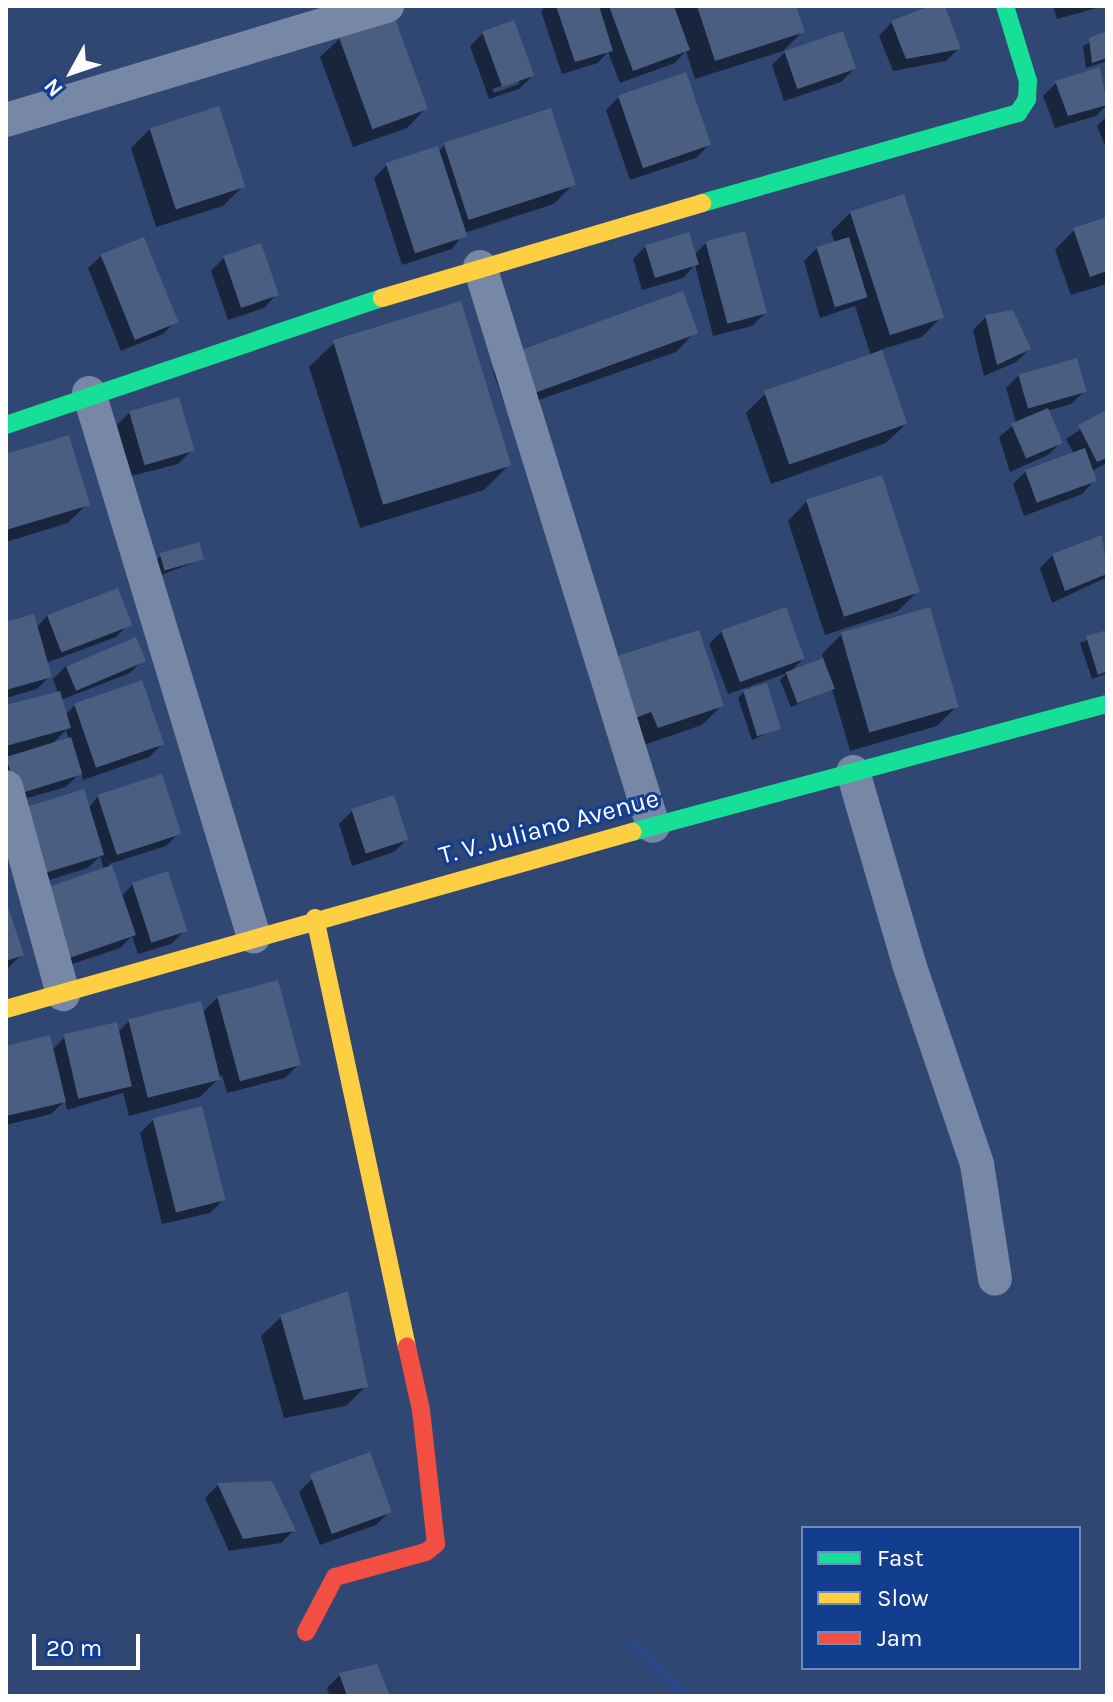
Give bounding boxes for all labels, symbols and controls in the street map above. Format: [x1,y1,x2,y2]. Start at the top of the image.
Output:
north arrow [32,32,112,112]
text: N [39,73,69,102]
street label: T. V. Juliano Avenue [436,783,662,871]
legend [801,1526,1081,1670]
text: Fast [877,1544,924,1572]
text: Slow [877,1584,929,1612]
scale bar [36,1618,144,1668]
text: Jam [877,1624,922,1652]
text: 20 m [46,1634,102,1662]

